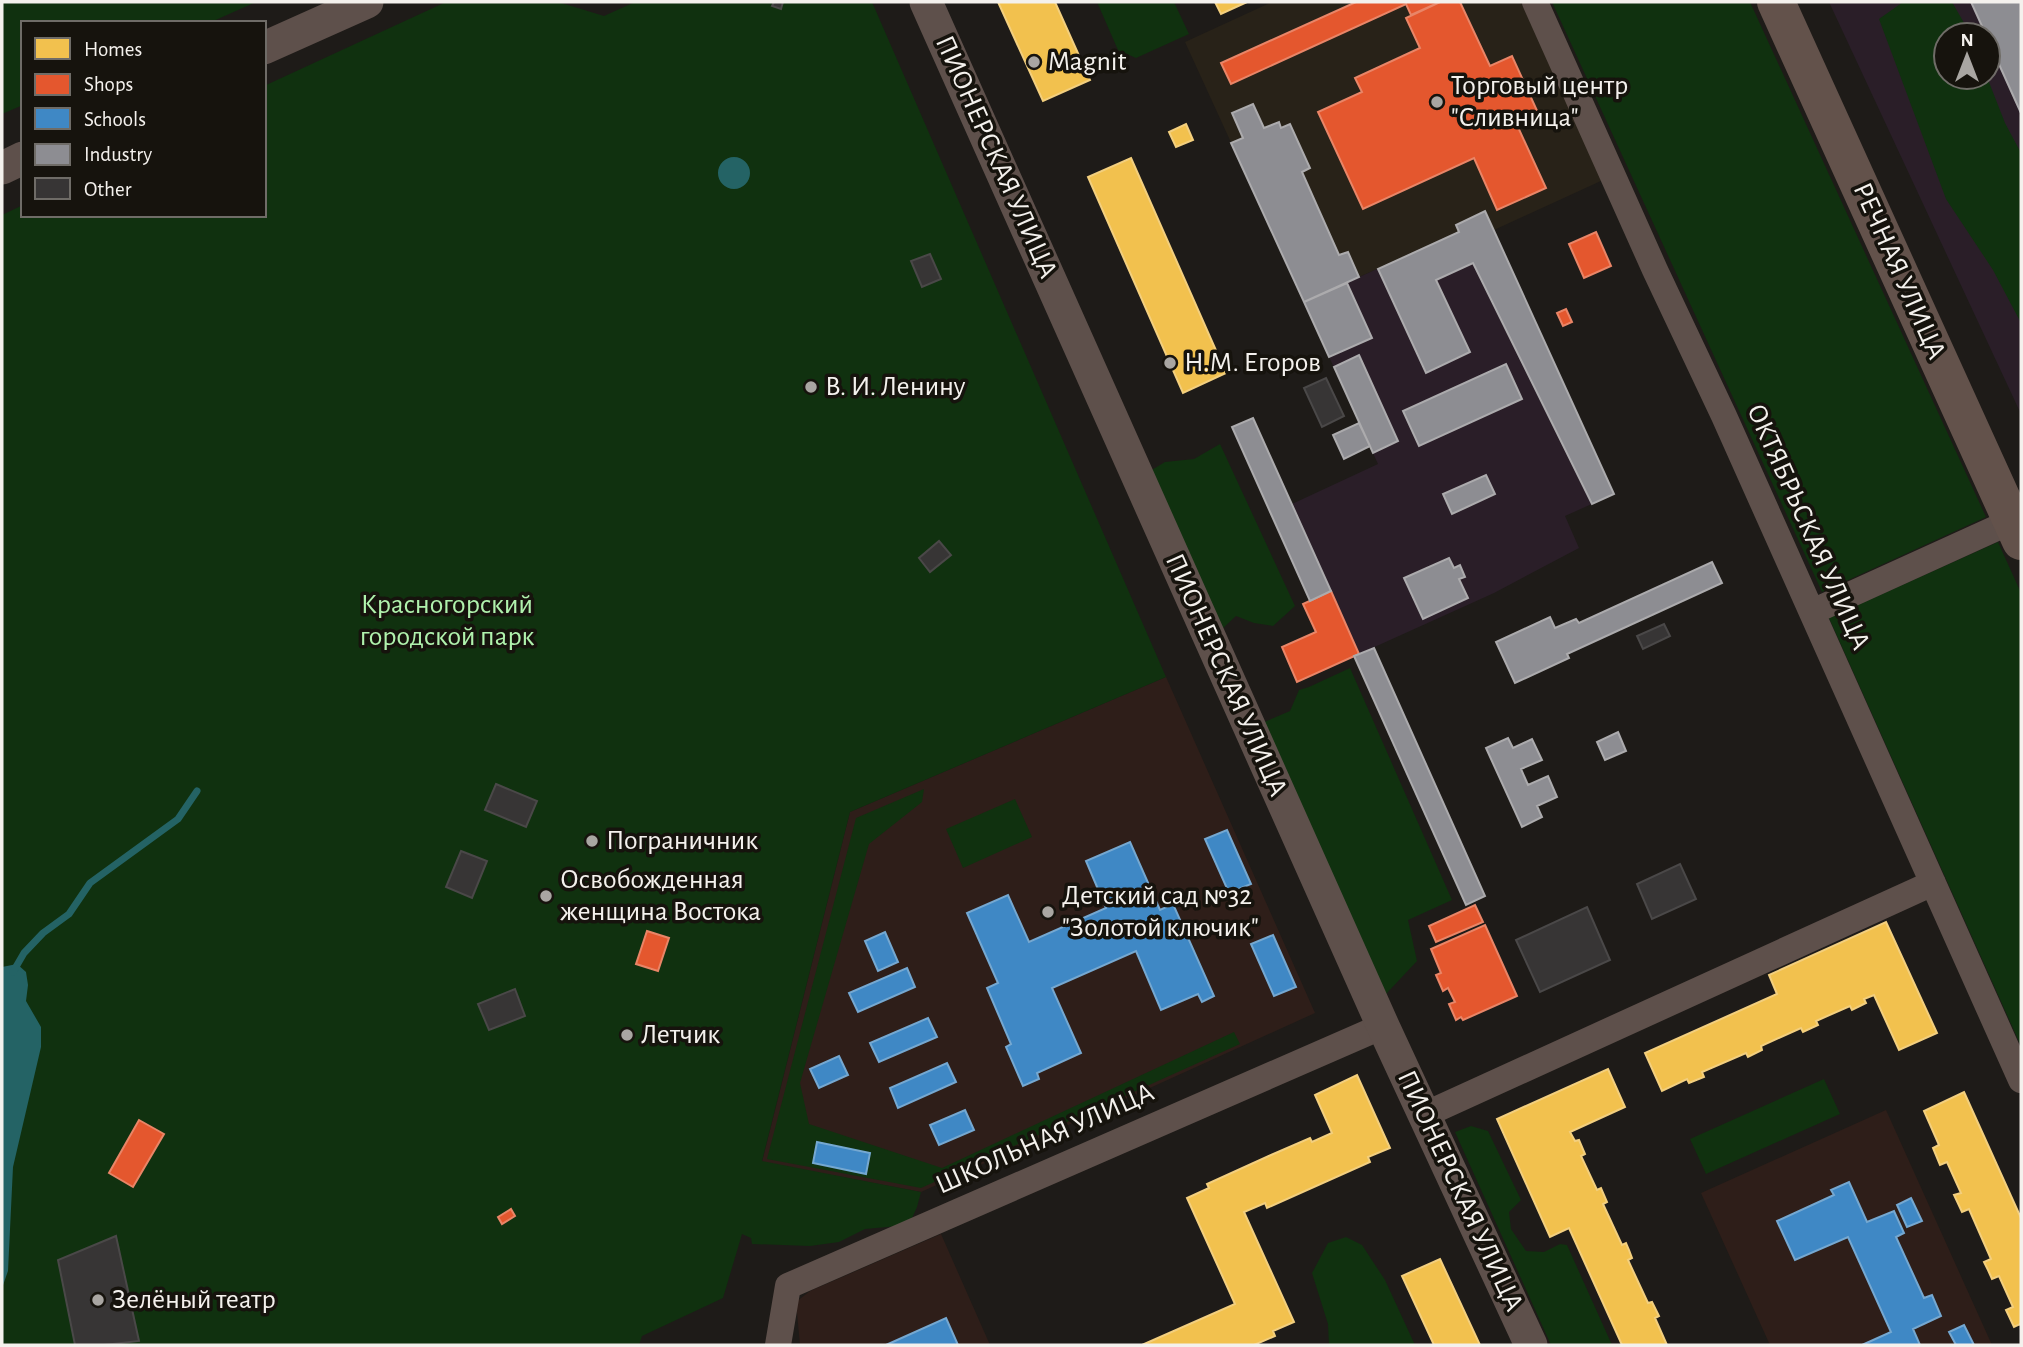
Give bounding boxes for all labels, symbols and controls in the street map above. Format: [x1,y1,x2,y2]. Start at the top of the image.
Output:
legend [21,21,266,217]
north arrow [1932,21,2002,91]
text: N [1960,31,1974,50]
street label: ПИОНЕРСКАЯ УЛИЦА [930,32,1062,282]
text: Homes [84,39,142,60]
place label: Magnit [1048,48,1127,76]
marker: Magnit [1026,54,1042,70]
place label: Торговый центр "Сливница" [1451,72,1628,132]
text: Shops [84,74,133,95]
marker: Торговый центр "Сливница" [1429,94,1445,110]
text: Schools [84,109,146,130]
text: Industry [84,144,152,165]
text: Other [84,179,132,200]
street label: РЕЧНАЯ УЛИЦА [1848,179,1950,363]
place label: Н.М. Егоров [1184,349,1321,377]
marker: Н.М. Егоров [1162,355,1178,371]
place label: В. И. Ленину [825,373,966,401]
marker: В. И. Ленину [803,379,819,395]
street label: ОКТЯБРЬСКАЯ УЛИЦА [1741,400,1875,654]
street label: ПИОНЕРСКАЯ УЛИЦА [1160,550,1292,800]
park label: Красногорский городской парк [360,591,534,651]
place label: Пограничник [606,827,758,855]
marker: Пограничник [584,833,600,849]
place label: Освобожденная женщина Востока [560,866,761,926]
place label: Детский сад №32 "Золотой ключик" [1062,882,1259,942]
marker: Освобожденная женщина Востока [538,888,554,904]
marker: Детский сад №32 "Золотой ключик" [1040,904,1056,920]
place label: Летчик [641,1021,720,1049]
marker: Летчик [619,1027,635,1043]
street label: ПИОНЕРСКАЯ УЛИЦА [1392,1066,1528,1316]
street label: ШКОЛЬНАЯ УЛИЦА [932,1078,1158,1200]
place label: Зелёный театр [112,1286,276,1314]
marker: Зелёный театр [90,1292,106,1308]

